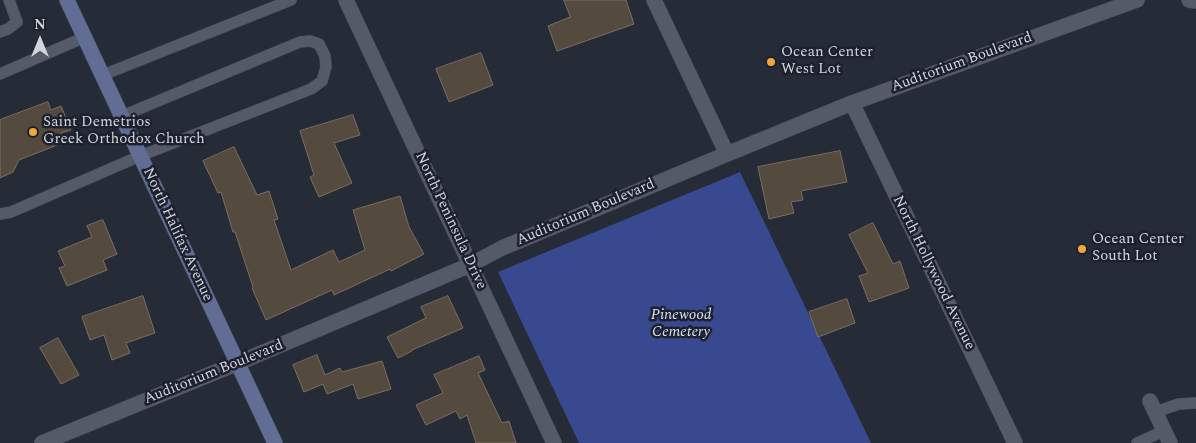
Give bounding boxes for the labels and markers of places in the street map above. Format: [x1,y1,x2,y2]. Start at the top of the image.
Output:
place label: Ocean Center West Lot [781,44,873,79]
marker: Ocean Center West Lot [765,56,777,68]
place label: Saint Demetrios Greek Orthodox Church [43,114,205,149]
marker: Saint Demetrios Greek Orthodox Church [27,126,39,138]
place label: Ocean Center South Lot [1092,231,1184,266]
marker: Ocean Center South Lot [1076,243,1088,255]

